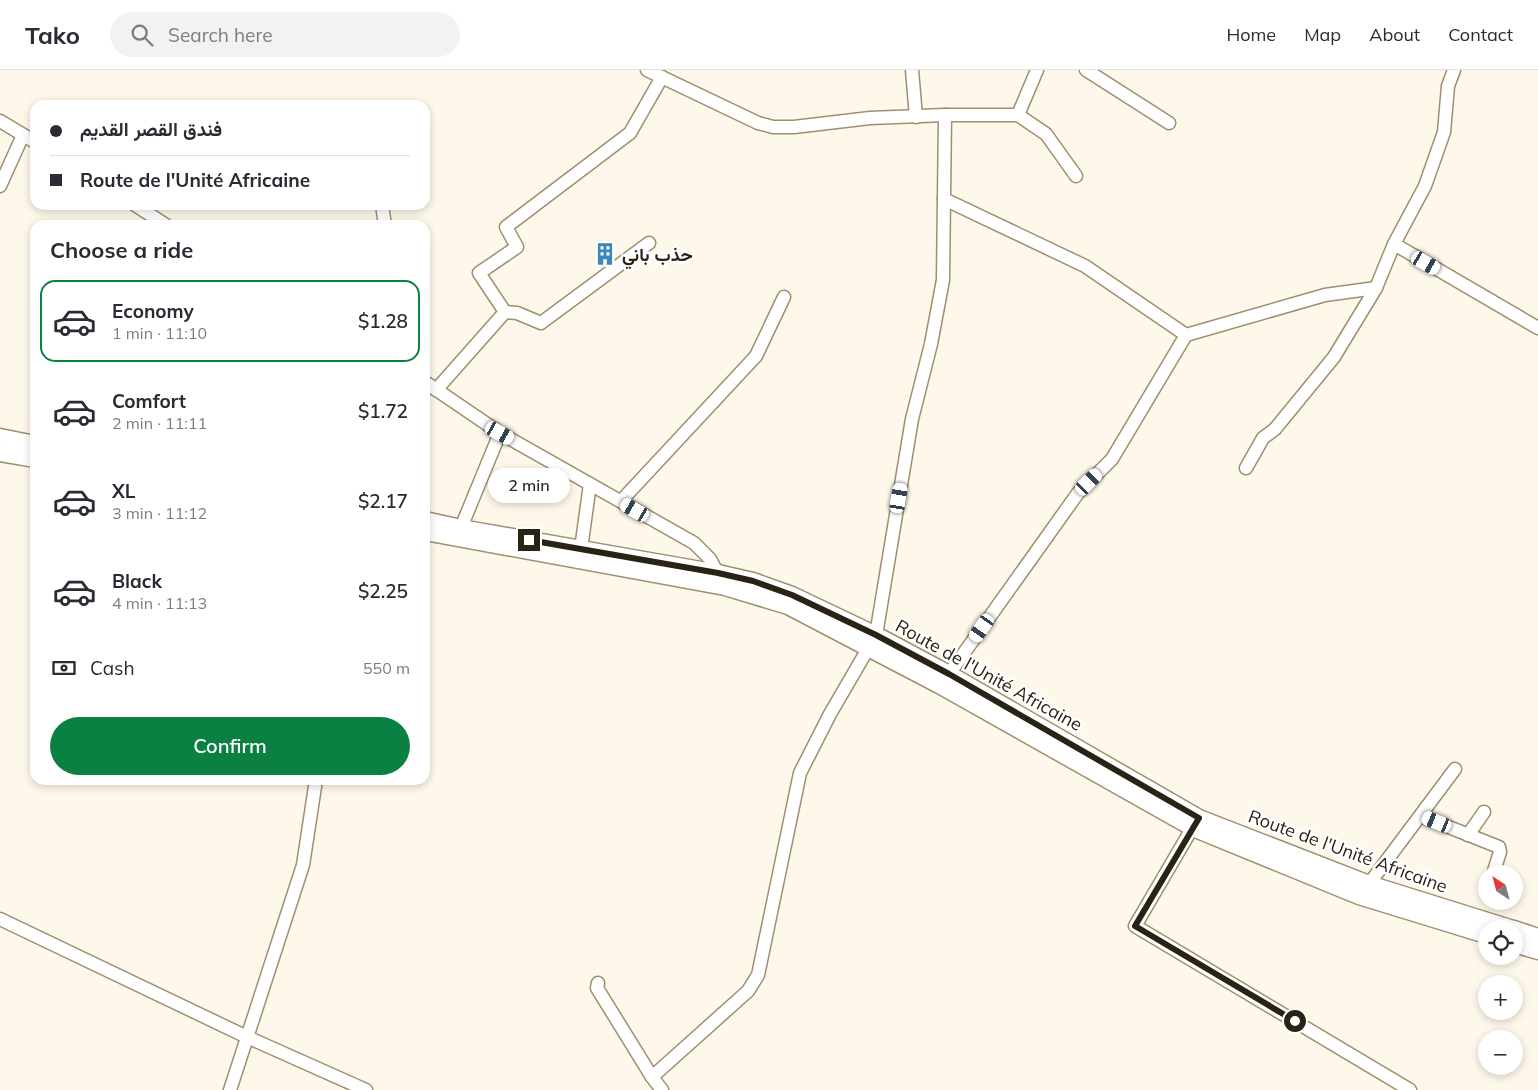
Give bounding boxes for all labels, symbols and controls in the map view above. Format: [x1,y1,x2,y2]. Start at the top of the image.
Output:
search box [110,12,460,57]
text: Tako [25,20,80,50]
icon: search [128,21,156,49]
text: Search here [168,23,273,47]
text: Home [1226,23,1276,46]
text: Map [1304,23,1341,46]
text: About [1369,23,1420,46]
text: Contact [1448,23,1513,46]
text: فندق القصر القديم [80,117,222,141]
text: Route de l'Unité Africaine [80,168,310,192]
text: Choose a ride [50,236,193,264]
building icon: حذب باني [592,241,618,267]
place label: حذب باني [622,243,693,270]
car [1409,249,1442,277]
icon: car [52,299,97,344]
text: Economy [112,299,194,323]
text: $1.28 [358,309,408,333]
text: 1 min · 11:10 [112,323,207,343]
icon: car [52,389,97,434]
text: Comfort [112,389,186,413]
text: $1.72 [358,399,408,423]
text: 2 min · 11:11 [112,413,207,433]
car [483,419,516,447]
car [1073,466,1104,498]
callout: 2 min [488,468,570,502]
text: 2 min [508,475,550,495]
icon: car [52,479,97,524]
text: XL [112,479,135,503]
car [889,482,908,514]
text: $2.17 [358,489,408,513]
car [618,496,651,524]
text: 3 min · 11:12 [112,503,207,523]
route end [518,529,540,551]
icon: car [52,569,97,614]
text: Black [112,569,162,593]
text: $2.25 [358,579,408,603]
text: 4 min · 11:13 [112,593,207,613]
car [967,611,996,645]
street label: Route de l'Unité Africaine [892,614,1086,736]
icon: cash [50,654,78,682]
text: Cash [90,656,135,680]
text: 550 m [363,658,410,678]
button: Confirm [50,717,410,775]
street label: Route de l'Unité Africaine [1245,804,1451,898]
car [1420,809,1453,835]
north arrow [1478,865,1522,910]
map controls [1478,865,1523,1075]
button: locate [1478,920,1523,965]
button: + [1478,975,1523,1020]
route start [1284,1010,1306,1032]
button: − [1478,1030,1523,1075]

